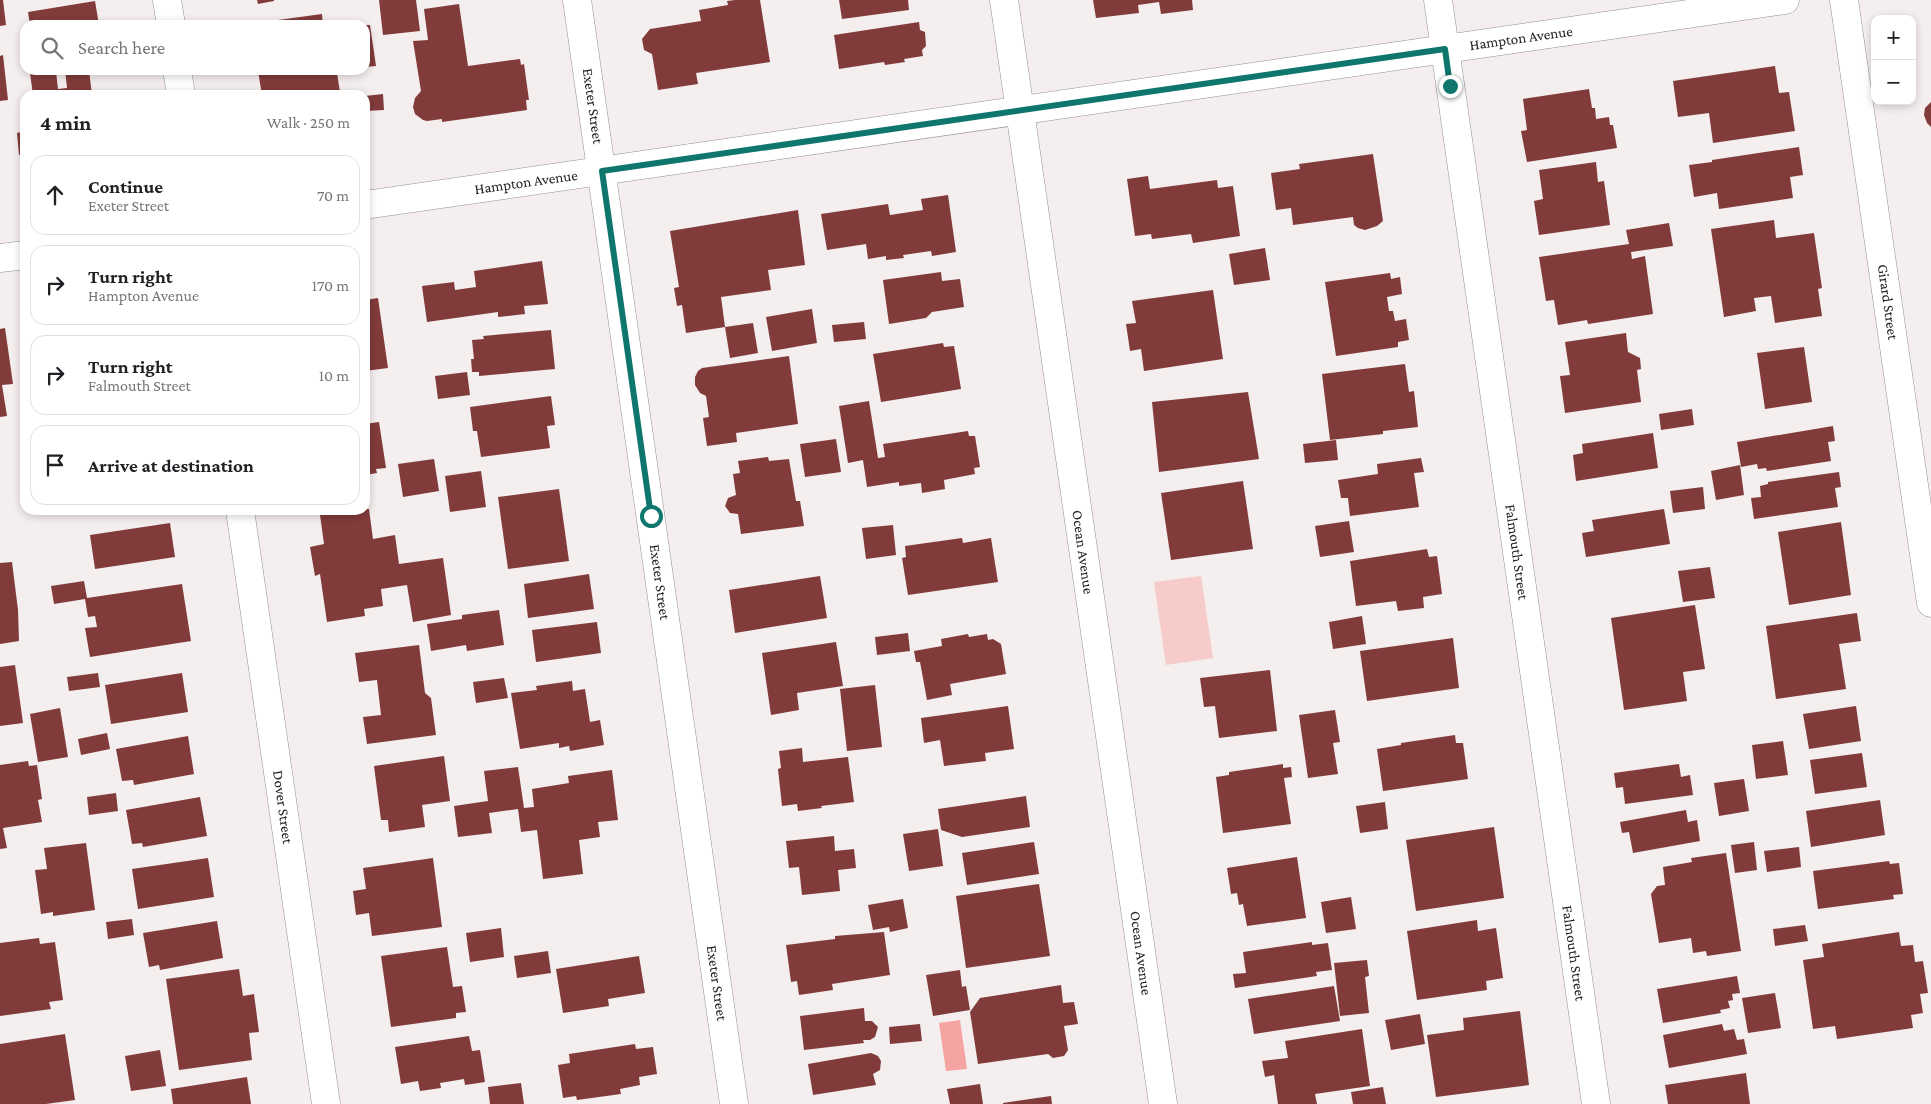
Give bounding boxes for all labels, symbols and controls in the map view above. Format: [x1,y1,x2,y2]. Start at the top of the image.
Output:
map controls [1871,15,1916,105]
button: + [1871,15,1916,60]
search box [20,20,370,75]
street label: Hampton Avenue [1468,23,1574,54]
icon: search [38,34,66,62]
text: Search here [78,37,165,58]
button: − [1871,60,1916,105]
street label: Exeter Street [580,67,606,146]
route end [1439,75,1462,98]
text: 4 min [40,111,91,135]
text: Walk · 250 m [267,114,350,131]
street label: Hampton Avenue [473,167,579,198]
text: Continue [88,176,163,197]
icon: ahead [41,181,69,209]
text: 70 m [317,187,349,204]
text: Exeter Street [88,197,169,214]
street label: Girard Street [1875,263,1901,342]
text: Turn right [88,266,173,287]
icon: right [41,271,69,299]
text: 170 m [312,277,349,294]
text: Hampton Avenue [88,287,199,304]
text: Turn right [88,356,173,377]
icon: right [41,361,69,389]
text: 10 m [319,367,349,384]
text: Falmouth Street [88,377,191,394]
icon: arrive [41,451,69,479]
text: Arrive at destination [88,455,254,476]
street label: Falmouth Street [1502,503,1532,602]
route start [640,505,663,528]
street label: Ocean Avenue [1069,509,1097,595]
street label: Exeter Street [647,543,673,622]
street label: Dover Street [270,769,296,846]
street label: Falmouth Street [1559,904,1589,1003]
street label: Ocean Avenue [1127,910,1155,996]
street label: Exeter Street [704,944,730,1023]

